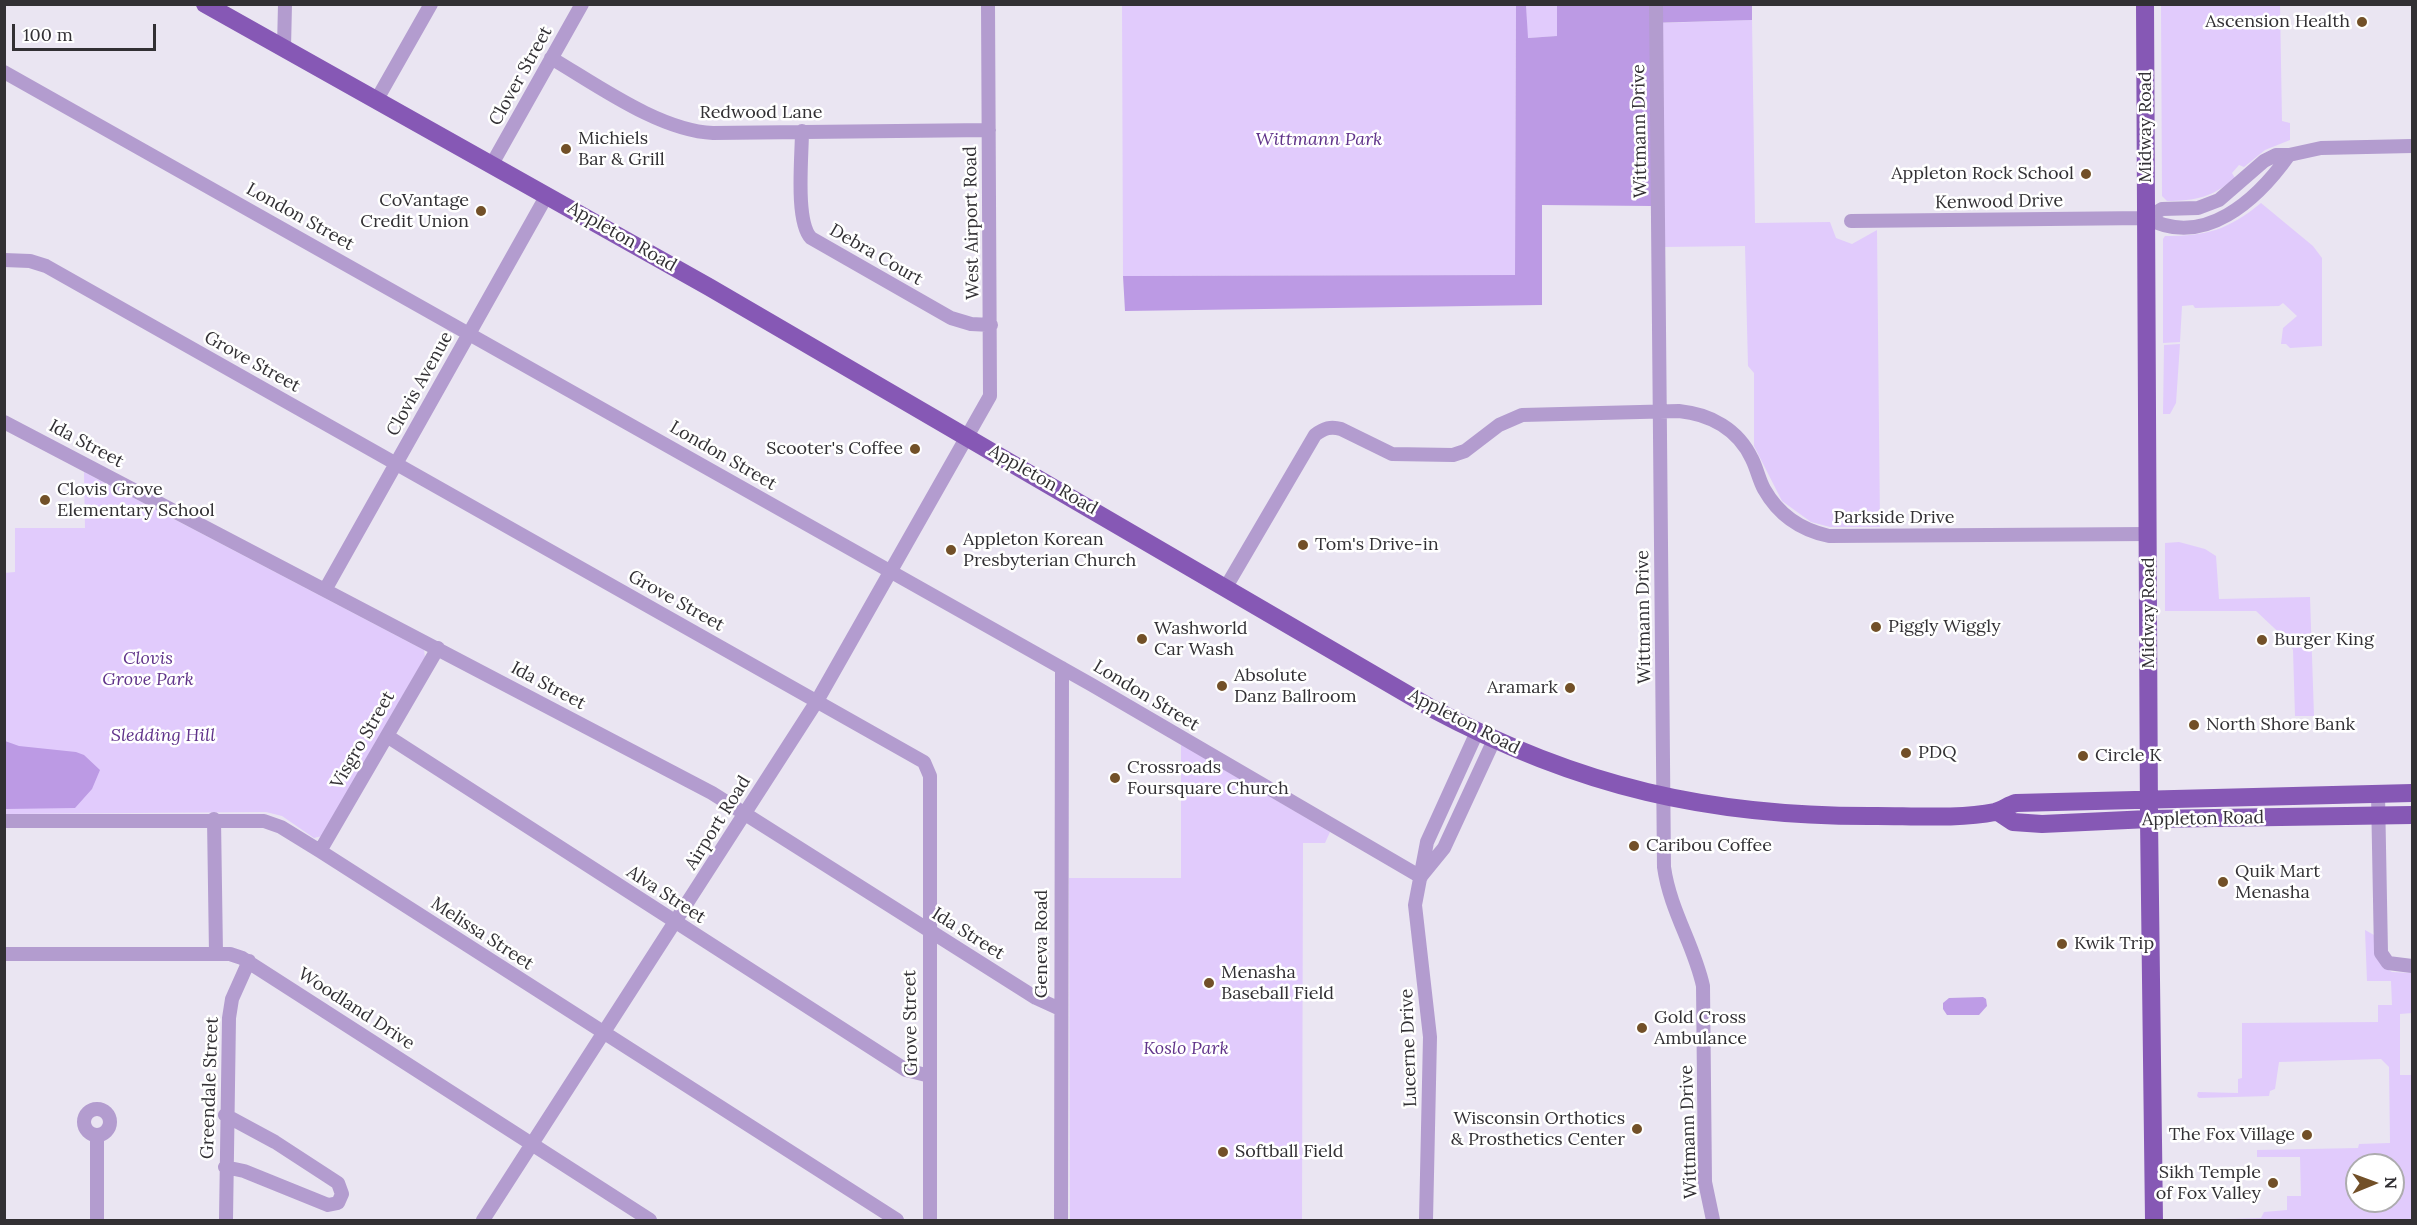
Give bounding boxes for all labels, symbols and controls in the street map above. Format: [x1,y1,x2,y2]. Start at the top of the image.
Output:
place label: Ascension Health [2205,11,2350,33]
scale bar [15,12,159,50]
marker: Ascension Health [2355,15,2369,29]
text: 100 m [23,23,73,46]
street label: Clover Street [485,23,557,129]
street label: Wittmann Drive [1628,64,1652,198]
street label: Midway Road [2135,71,2157,183]
street label: Redwood Lane [699,102,823,124]
place label: Michiels Bar & Grill [578,128,665,170]
park label: Wittmann Park [1256,129,1382,151]
marker: Michiels Bar & Grill [559,142,573,156]
street label: West Airport Road [960,146,984,300]
place label: Appleton Rock School [1891,163,2074,185]
marker: Appleton Rock School [2079,167,2093,181]
street label: London Street [242,179,358,255]
place label: CoVantage Credit Union [360,190,469,232]
street label: Kenwood Drive [1935,190,2063,214]
street label: Appleton Road [564,197,680,277]
marker: CoVantage Credit Union [474,204,488,218]
street label: Debra Court [826,220,926,290]
street label: Grove Street [200,327,304,397]
street label: Clovis Avenue [382,328,458,440]
street label: Ida Street [45,415,127,473]
street label: London Street [666,417,780,495]
place label: Scooter's Coffee [766,438,903,460]
street label: Appleton Road [985,440,1101,520]
marker: Scooter's Coffee [908,442,922,456]
place label: Clovis Grove Elementary School [57,479,215,522]
marker: Clovis Grove Elementary School [38,493,52,507]
street label: Parkside Drive [1833,507,1955,529]
place label: Appleton Korean Presbyterian Church [963,529,1136,572]
place label: Tom's Drive-in [1315,534,1439,556]
marker: Tom's Drive-in [1296,538,1310,552]
marker: Appleton Korean Presbyterian Church [944,543,958,557]
street label: Wittmann Drive [1632,550,1656,684]
street label: Midway Road [2138,557,2160,669]
street label: Grove Street [624,566,728,636]
place label: Piggly Wiggly [1888,616,2001,638]
place label: Washworld Car Wash [1154,618,1248,660]
marker: Piggly Wiggly [1869,620,1883,634]
place label: Burger King [2274,629,2374,651]
marker: Washworld Car Wash [1135,632,1149,646]
marker: Burger King [2255,633,2269,647]
park label: Clovis Grove Park [102,648,194,690]
street label: London Street [1089,656,1203,736]
street label: Ida Street [507,657,589,715]
place label: Absolute Danz Ballroom [1234,665,1357,708]
place label: Aramark [1487,677,1558,699]
marker: Absolute Danz Ballroom [1215,679,1229,693]
marker: Aramark [1563,681,1577,695]
street label: Appleton Road [1405,685,1523,759]
street label: Visgro Street [326,687,400,793]
place label: North Shore Bank [2206,714,2355,736]
marker: North Shore Bank [2187,718,2201,732]
park label: Sledding Hill [111,725,215,747]
place label: PDQ [1918,742,1957,764]
place label: Circle K [2095,745,2162,767]
marker: PDQ [1899,746,1913,760]
marker: Circle K [2076,749,2090,763]
place label: Crossroads Foursquare Church [1127,757,1289,800]
marker: Crossroads Foursquare Church [1108,771,1122,785]
street label: Airport Road [681,772,755,874]
street label: Appleton Road [2142,807,2264,831]
place label: Caribou Coffee [1646,835,1772,857]
marker: Caribou Coffee [1627,839,1641,853]
street label: Alva Street [622,861,710,929]
place label: Quik Mart Menasha [2235,861,2320,904]
marker: Quik Mart Menasha [2216,875,2230,889]
street label: Geneva Road [1031,890,1053,998]
street label: Melissa Street [427,893,537,975]
street label: Ida Street [928,903,1008,965]
place label: Kwik Trip [2074,933,2154,955]
marker: Kwik Trip [2055,937,2069,951]
place label: Menasha Baseball Field [1221,962,1334,1004]
street label: Woodland Drive [294,963,418,1055]
street label: Grove Street [899,970,923,1076]
marker: Menasha Baseball Field [1202,976,1216,990]
street label: Lucerne Drive [1396,988,1422,1108]
place label: Gold Cross Ambulance [1654,1007,1747,1050]
street label: Greendale Street [197,1017,223,1159]
marker: Gold Cross Ambulance [1635,1021,1649,1035]
park label: Koslo Park [1143,1038,1229,1060]
street label: Wittmann Drive [1676,1065,1702,1199]
place label: Wisconsin Orthotics & Prosthetics Center [1451,1108,1625,1150]
marker: Wisconsin Orthotics & Prosthetics Center [1630,1122,1644,1136]
place label: The Fox Village [2169,1124,2295,1146]
marker: The Fox Village [2300,1128,2314,1142]
place label: Softball Field [1235,1141,1343,1163]
marker: Softball Field [1216,1145,1230,1159]
north arrow [2345,1153,2405,1213]
place label: Sikh Temple of Fox Valley [2156,1162,2261,1204]
marker: Sikh Temple of Fox Valley [2266,1176,2280,1190]
text: N [2381,1176,2401,1189]

